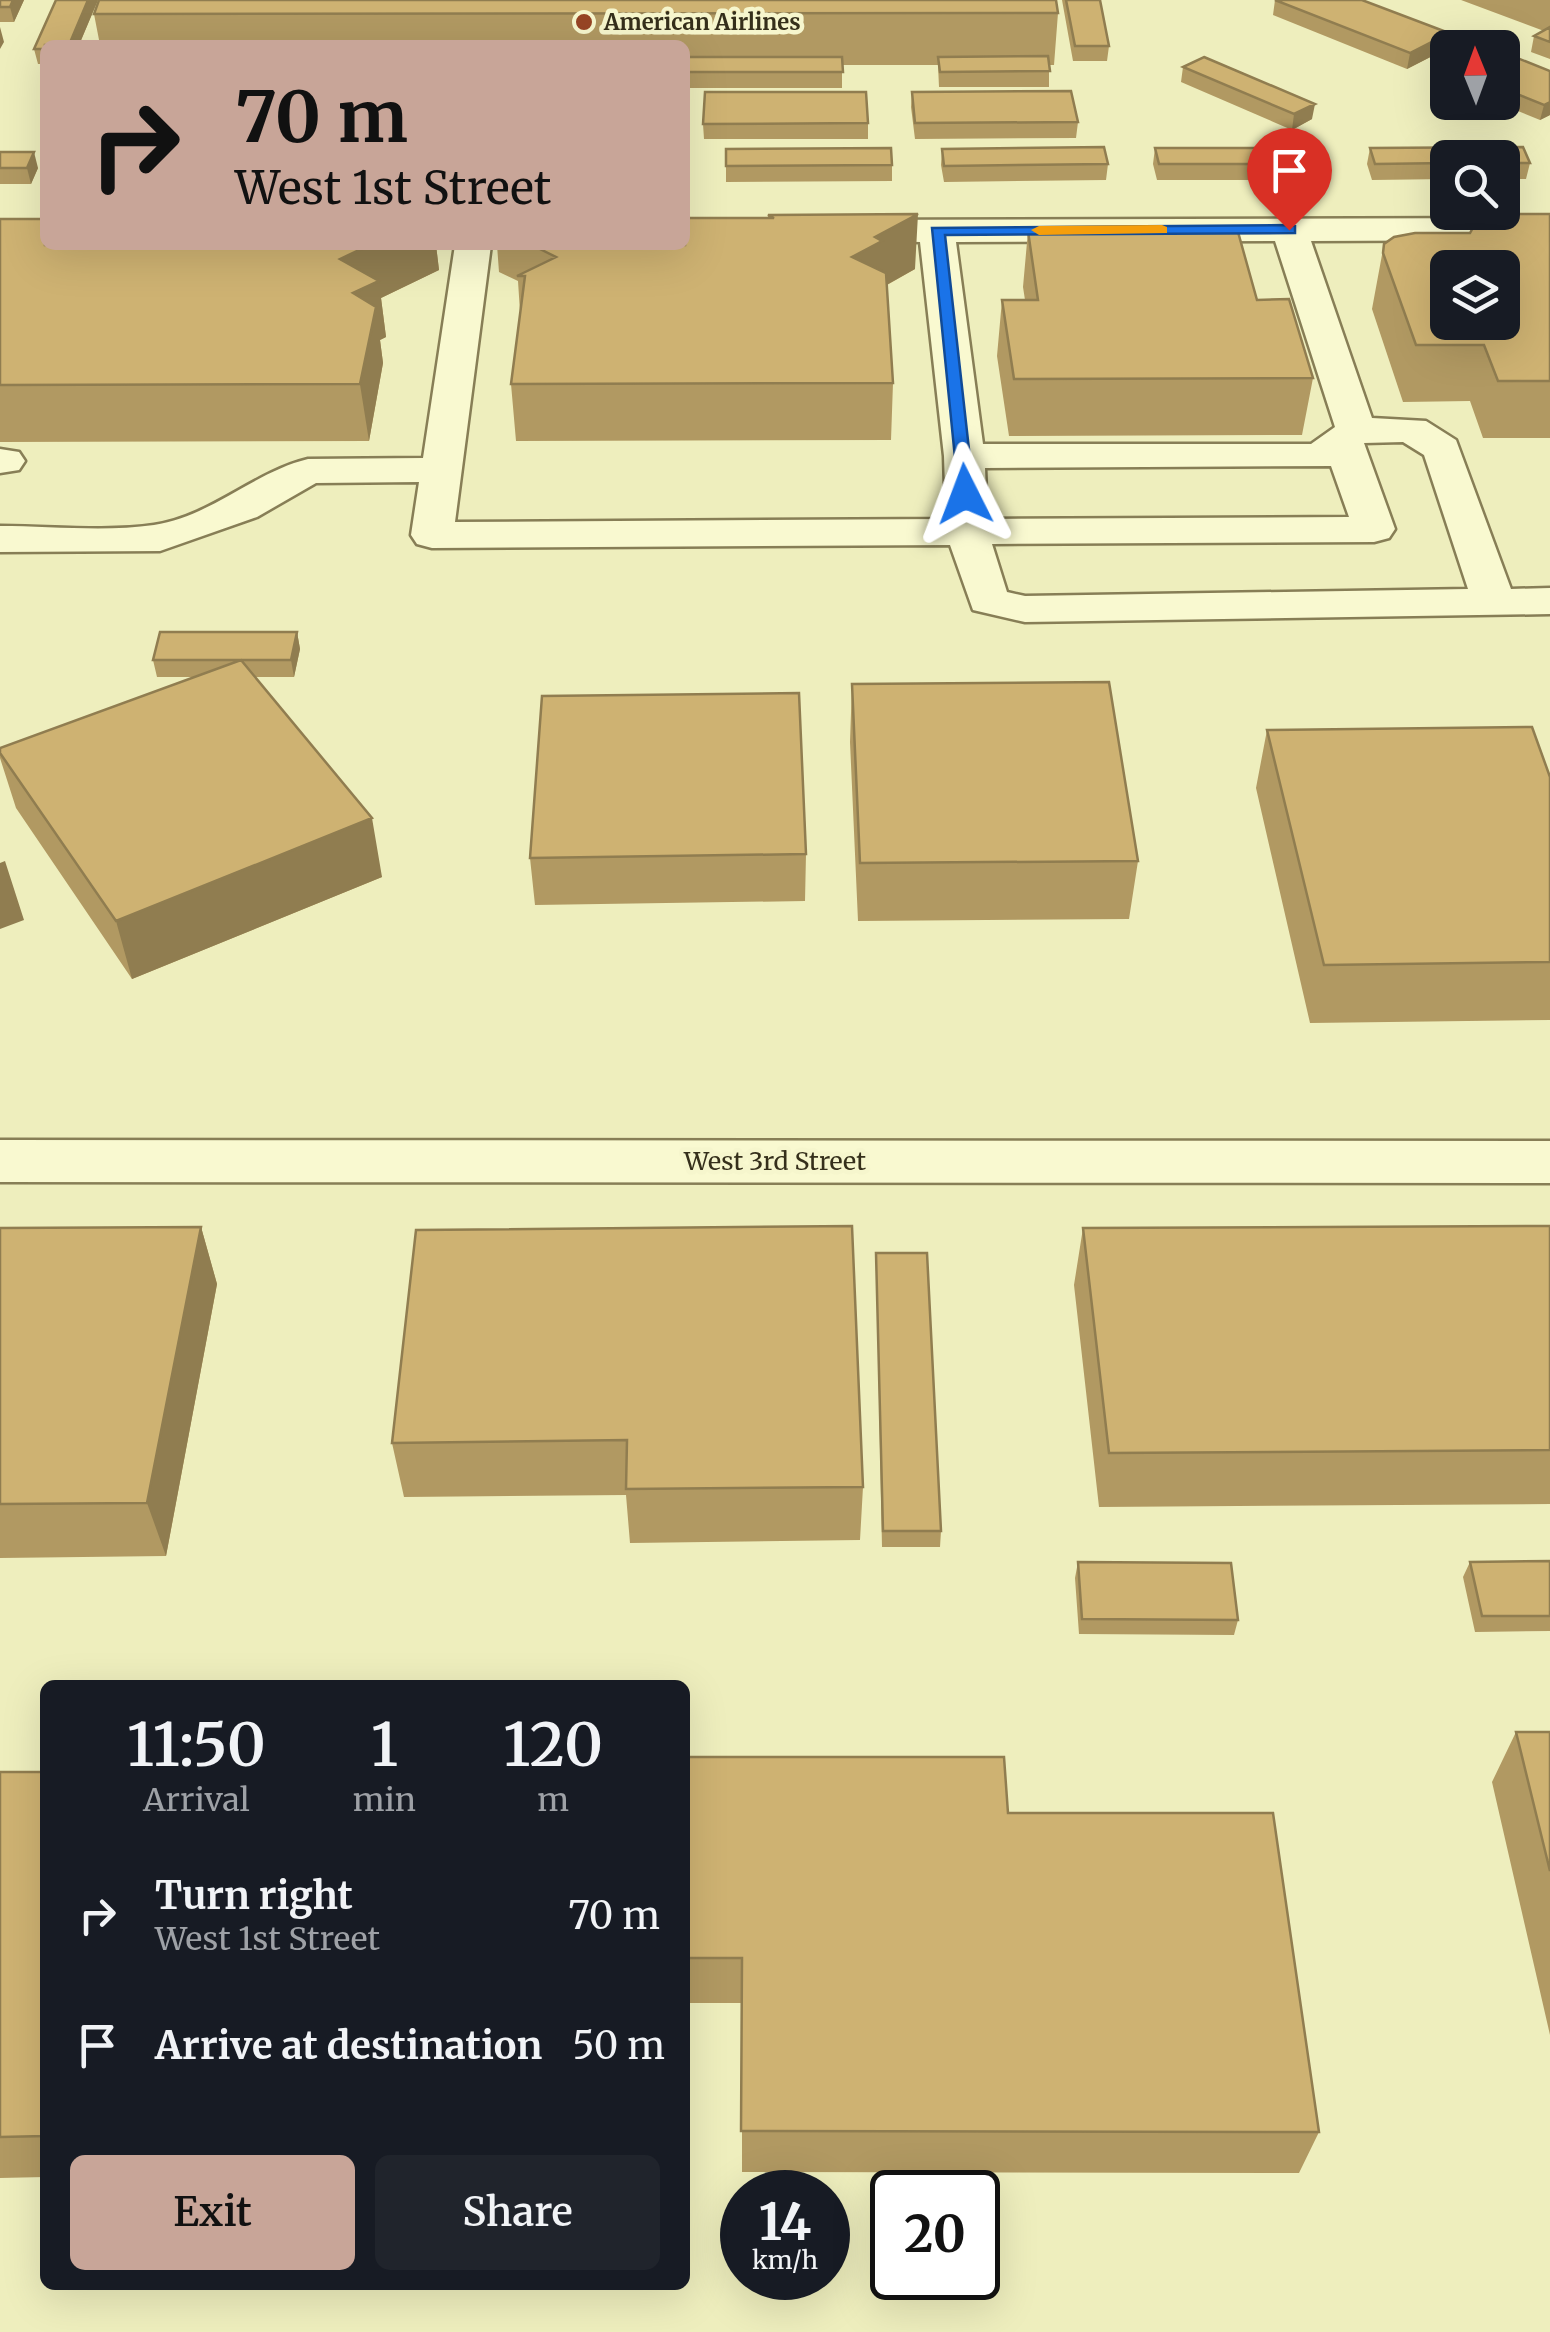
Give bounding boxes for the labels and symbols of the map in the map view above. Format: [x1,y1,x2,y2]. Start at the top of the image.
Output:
place label: American Airlines [603,8,801,36]
marker: American Airlines [573,11,595,33]
north arrow [1430,30,1520,120]
pin [1247,128,1332,231]
position arrow [913,442,1017,546]
street label: West 3rd Street [683,1145,866,1177]
speed limit sign: 20 [870,2170,1000,2300]

